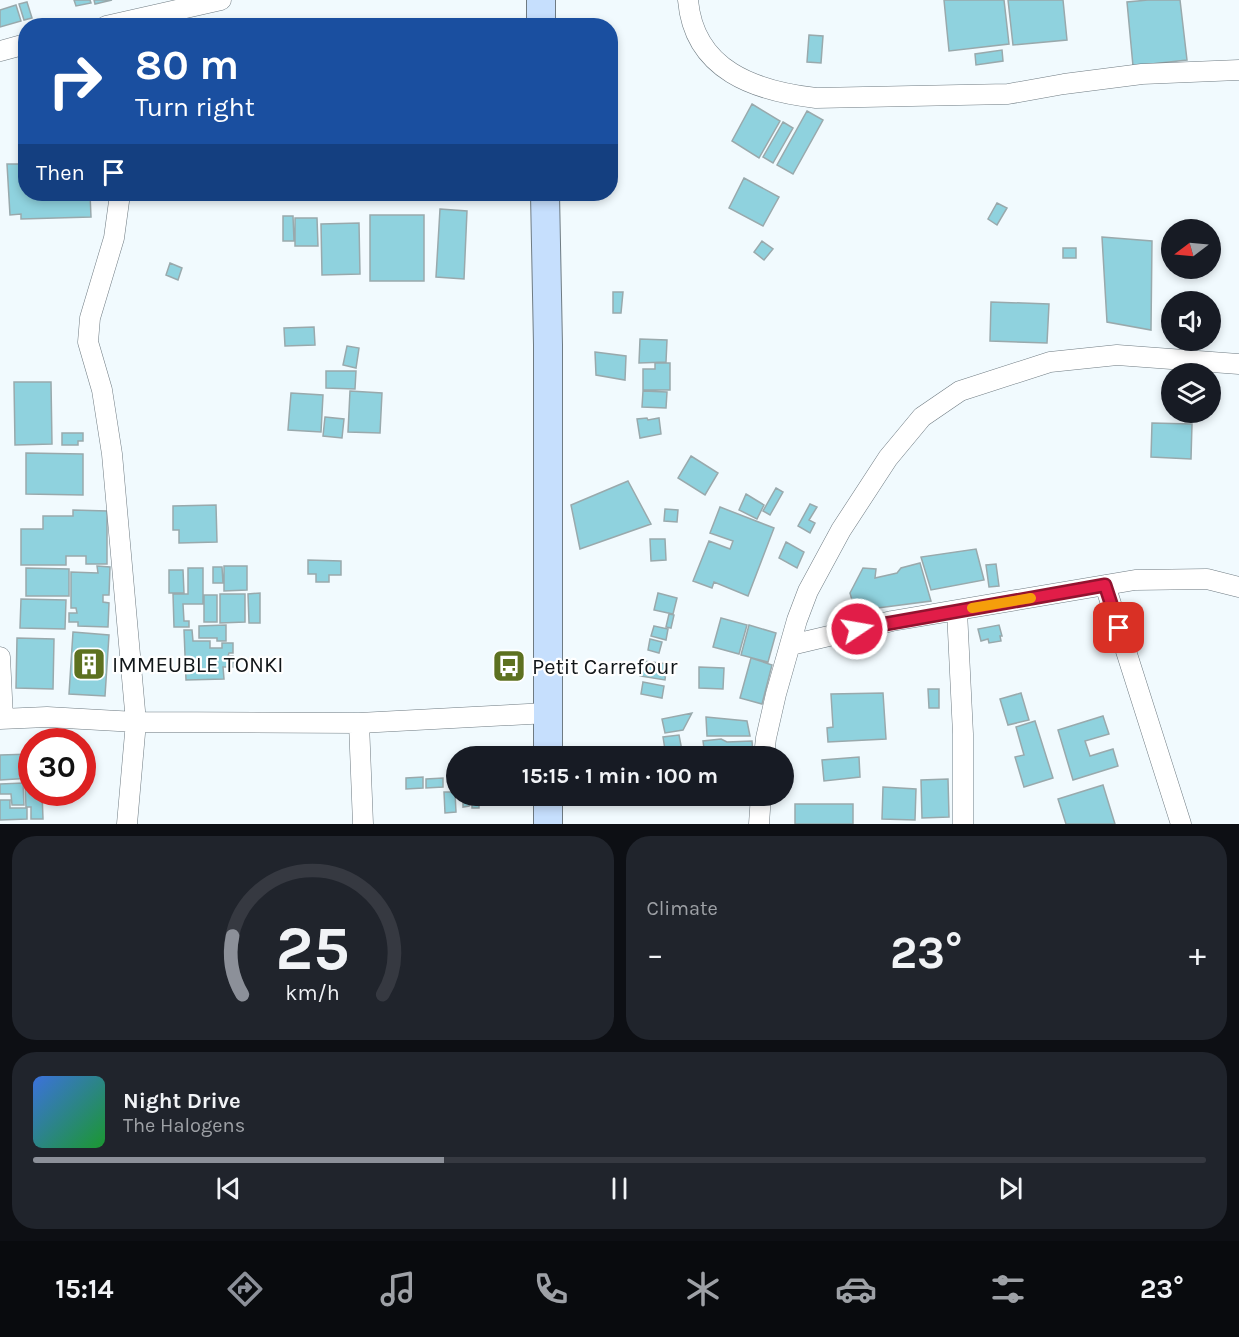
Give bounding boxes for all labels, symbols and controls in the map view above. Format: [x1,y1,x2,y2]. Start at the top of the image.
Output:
text: 80 m [135,40,239,90]
icon: right [36,42,114,120]
text: Turn right [135,91,255,123]
icon: arrive [97,156,130,189]
text: Then [36,160,85,186]
north arrow [1161,219,1221,279]
map controls [1161,219,1221,423]
button: sound [1161,291,1221,351]
button: layers [1161,363,1221,423]
position arrow [825,597,889,661]
pin [1093,602,1144,653]
icon: arrive [1102,611,1135,644]
building icon: IMMEUBLE TONKI [71,646,107,682]
bus stop icon: Petit Carrefour [491,648,527,684]
place label: IMMEUBLE TONKI [112,652,284,678]
place label: Petit Carrefour [532,654,677,680]
speed limit sign: 30 [18,728,96,806]
text: 15:15 · 1 min · 100 m [522,763,718,789]
text: Climate [647,897,718,920]
text: 25 [276,912,350,985]
text: 23° [890,927,963,979]
text: − [647,935,664,973]
text: + [1189,935,1206,973]
text: km/h [286,980,340,1005]
text: Night Drive [123,1088,241,1114]
text: The Halogens [123,1114,245,1137]
icon: previous [212,1172,245,1205]
icon: pause [603,1172,636,1205]
icon: next [994,1172,1027,1205]
icon: directions [224,1268,266,1310]
icon: music [377,1268,419,1310]
icon: phone [530,1268,572,1310]
icon: climate [682,1268,724,1310]
icon: car [835,1268,877,1310]
icon: filters [987,1268,1029,1310]
text: 15:14 [55,1273,114,1305]
text: 23° [1140,1273,1184,1305]

